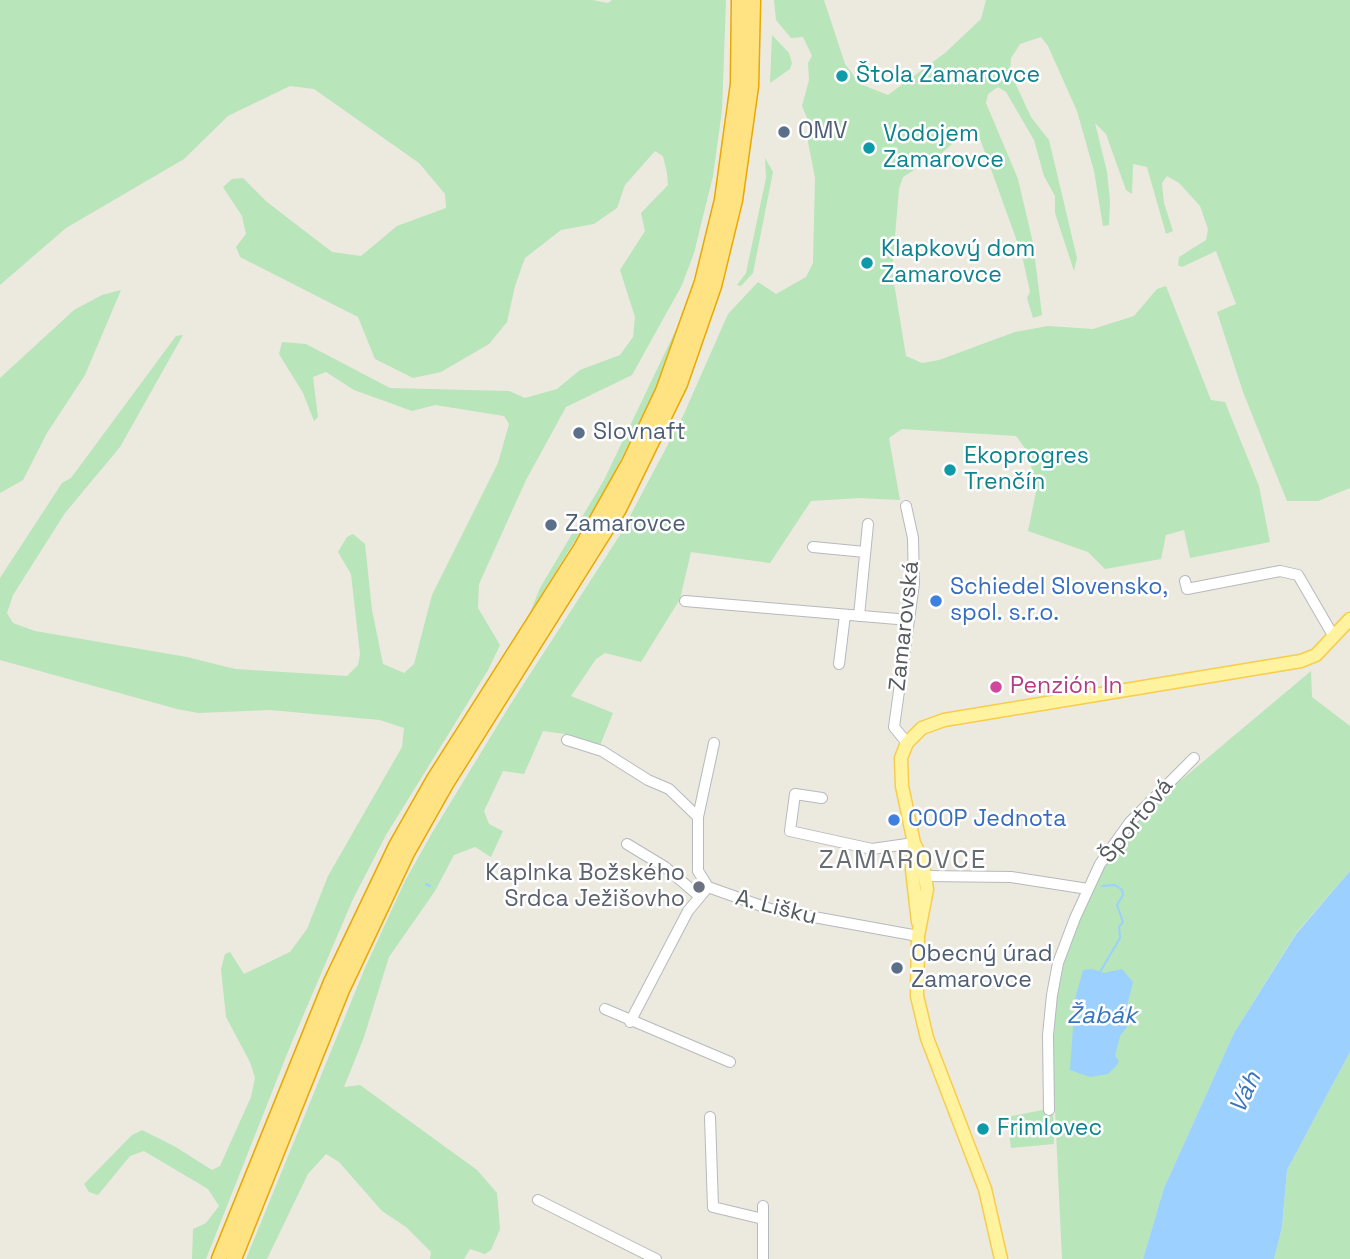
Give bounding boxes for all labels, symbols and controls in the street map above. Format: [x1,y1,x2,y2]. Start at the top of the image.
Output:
place label: Štola Zamarovce [856,62,1040,90]
marker: Štola Zamarovce [834,68,850,84]
place label: OMV [798,118,848,146]
place label: Vodojem Zamarovce [883,121,1004,175]
marker: OMV [776,124,792,140]
marker: Vodojem Zamarovce [861,140,877,156]
place label: Klapkový dom Zamarovce [881,236,1035,290]
marker: Klapkový dom Zamarovce [859,255,875,271]
place label: Slovnaft [593,419,686,447]
marker: Slovnaft [571,425,587,441]
place label: Ekoprogres Trenčín [964,443,1089,497]
marker: Ekoprogres Trenčín [942,462,958,478]
place label: Zamarovce [565,511,686,539]
marker: Zamarovce [543,517,559,533]
street label: Zamarovská [884,559,926,693]
place label: Schiedel Slovensko, spol. s.r.o. [950,574,1168,628]
marker: Schiedel Slovensko, spol. s.r.o. [928,593,944,609]
place label: Penzión In [1010,673,1123,701]
marker: Penzión In [988,679,1004,695]
street label: Športová [1095,773,1179,869]
place label: COOP Jednota [908,806,1066,834]
marker: COOP Jednota [886,812,902,828]
district label: ZAMAROVCE [820,845,986,877]
place label: Kaplnka Božského Srdca Ježišovho [485,860,685,914]
marker: Kaplnka Božského Srdca Ježišovho [691,879,707,895]
street label: A. Lišku [732,885,820,931]
place label: Obecný úrad Zamarovce [911,941,1053,995]
marker: Obecný úrad Zamarovce [889,960,905,976]
water label: Žabák [1067,1002,1137,1030]
water label: Váh [1224,1068,1268,1118]
place label: Frimlovec [997,1115,1102,1143]
marker: Frimlovec [975,1121,991,1137]

